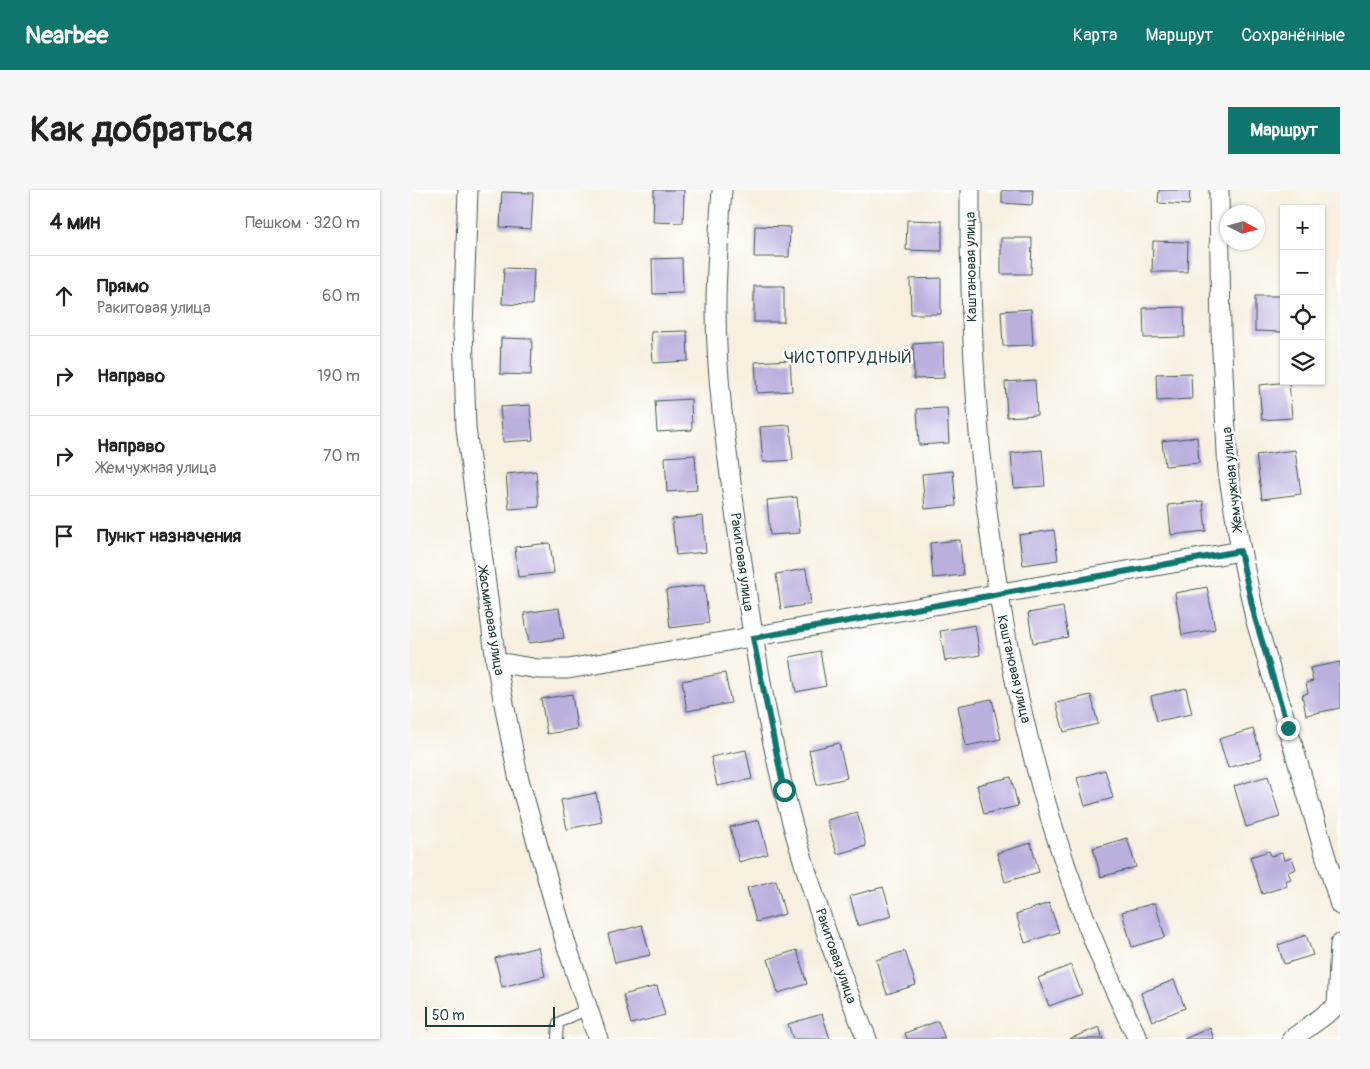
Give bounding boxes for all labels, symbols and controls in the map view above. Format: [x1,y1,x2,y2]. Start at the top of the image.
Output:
text: Nearbee [25,21,108,50]
text: Карта [1073,24,1117,47]
text: Маршрут [1145,24,1213,47]
text: Сохранённые [1241,24,1345,47]
button: Маршрут [1228,107,1340,154]
text: Как добраться [30,108,253,152]
north arrow [1220,205,1265,250]
map controls [1280,205,1325,385]
button: + [1280,205,1325,250]
text: 4 мин [50,209,100,236]
street label: Каштановая улица [962,212,980,322]
text: Пешком · 320 m [245,213,360,233]
button: − [1280,250,1325,295]
text: Прямо [97,274,149,298]
icon: ahead [50,282,78,310]
text: 60 m [322,286,360,306]
button: locate [1280,295,1325,340]
text: Ракитовая улица [97,298,211,318]
button: layers [1280,340,1325,385]
district label: ЧИСТОПРУДНЫЙ [784,348,912,368]
icon: right [50,362,78,390]
text: Направо [97,364,165,388]
text: 190 m [317,366,360,386]
street label: Жемчужная улица [1218,426,1246,534]
text: Направо [97,434,165,458]
icon: right [50,442,78,470]
text: 70 m [323,446,360,466]
text: Жемчужная улица [97,458,216,478]
street label: Ракитовая улица [727,512,757,612]
icon: arrive [50,522,78,550]
text: Пункт назначения [97,524,241,548]
street label: Жасминовая улица [474,563,508,677]
street label: Каштановая улица [993,613,1035,725]
route end [1277,717,1300,740]
route start [773,779,796,802]
street label: Ракитовая улица [812,906,860,1006]
scale bar [425,1004,555,1027]
text: 50 m [432,1007,465,1024]

